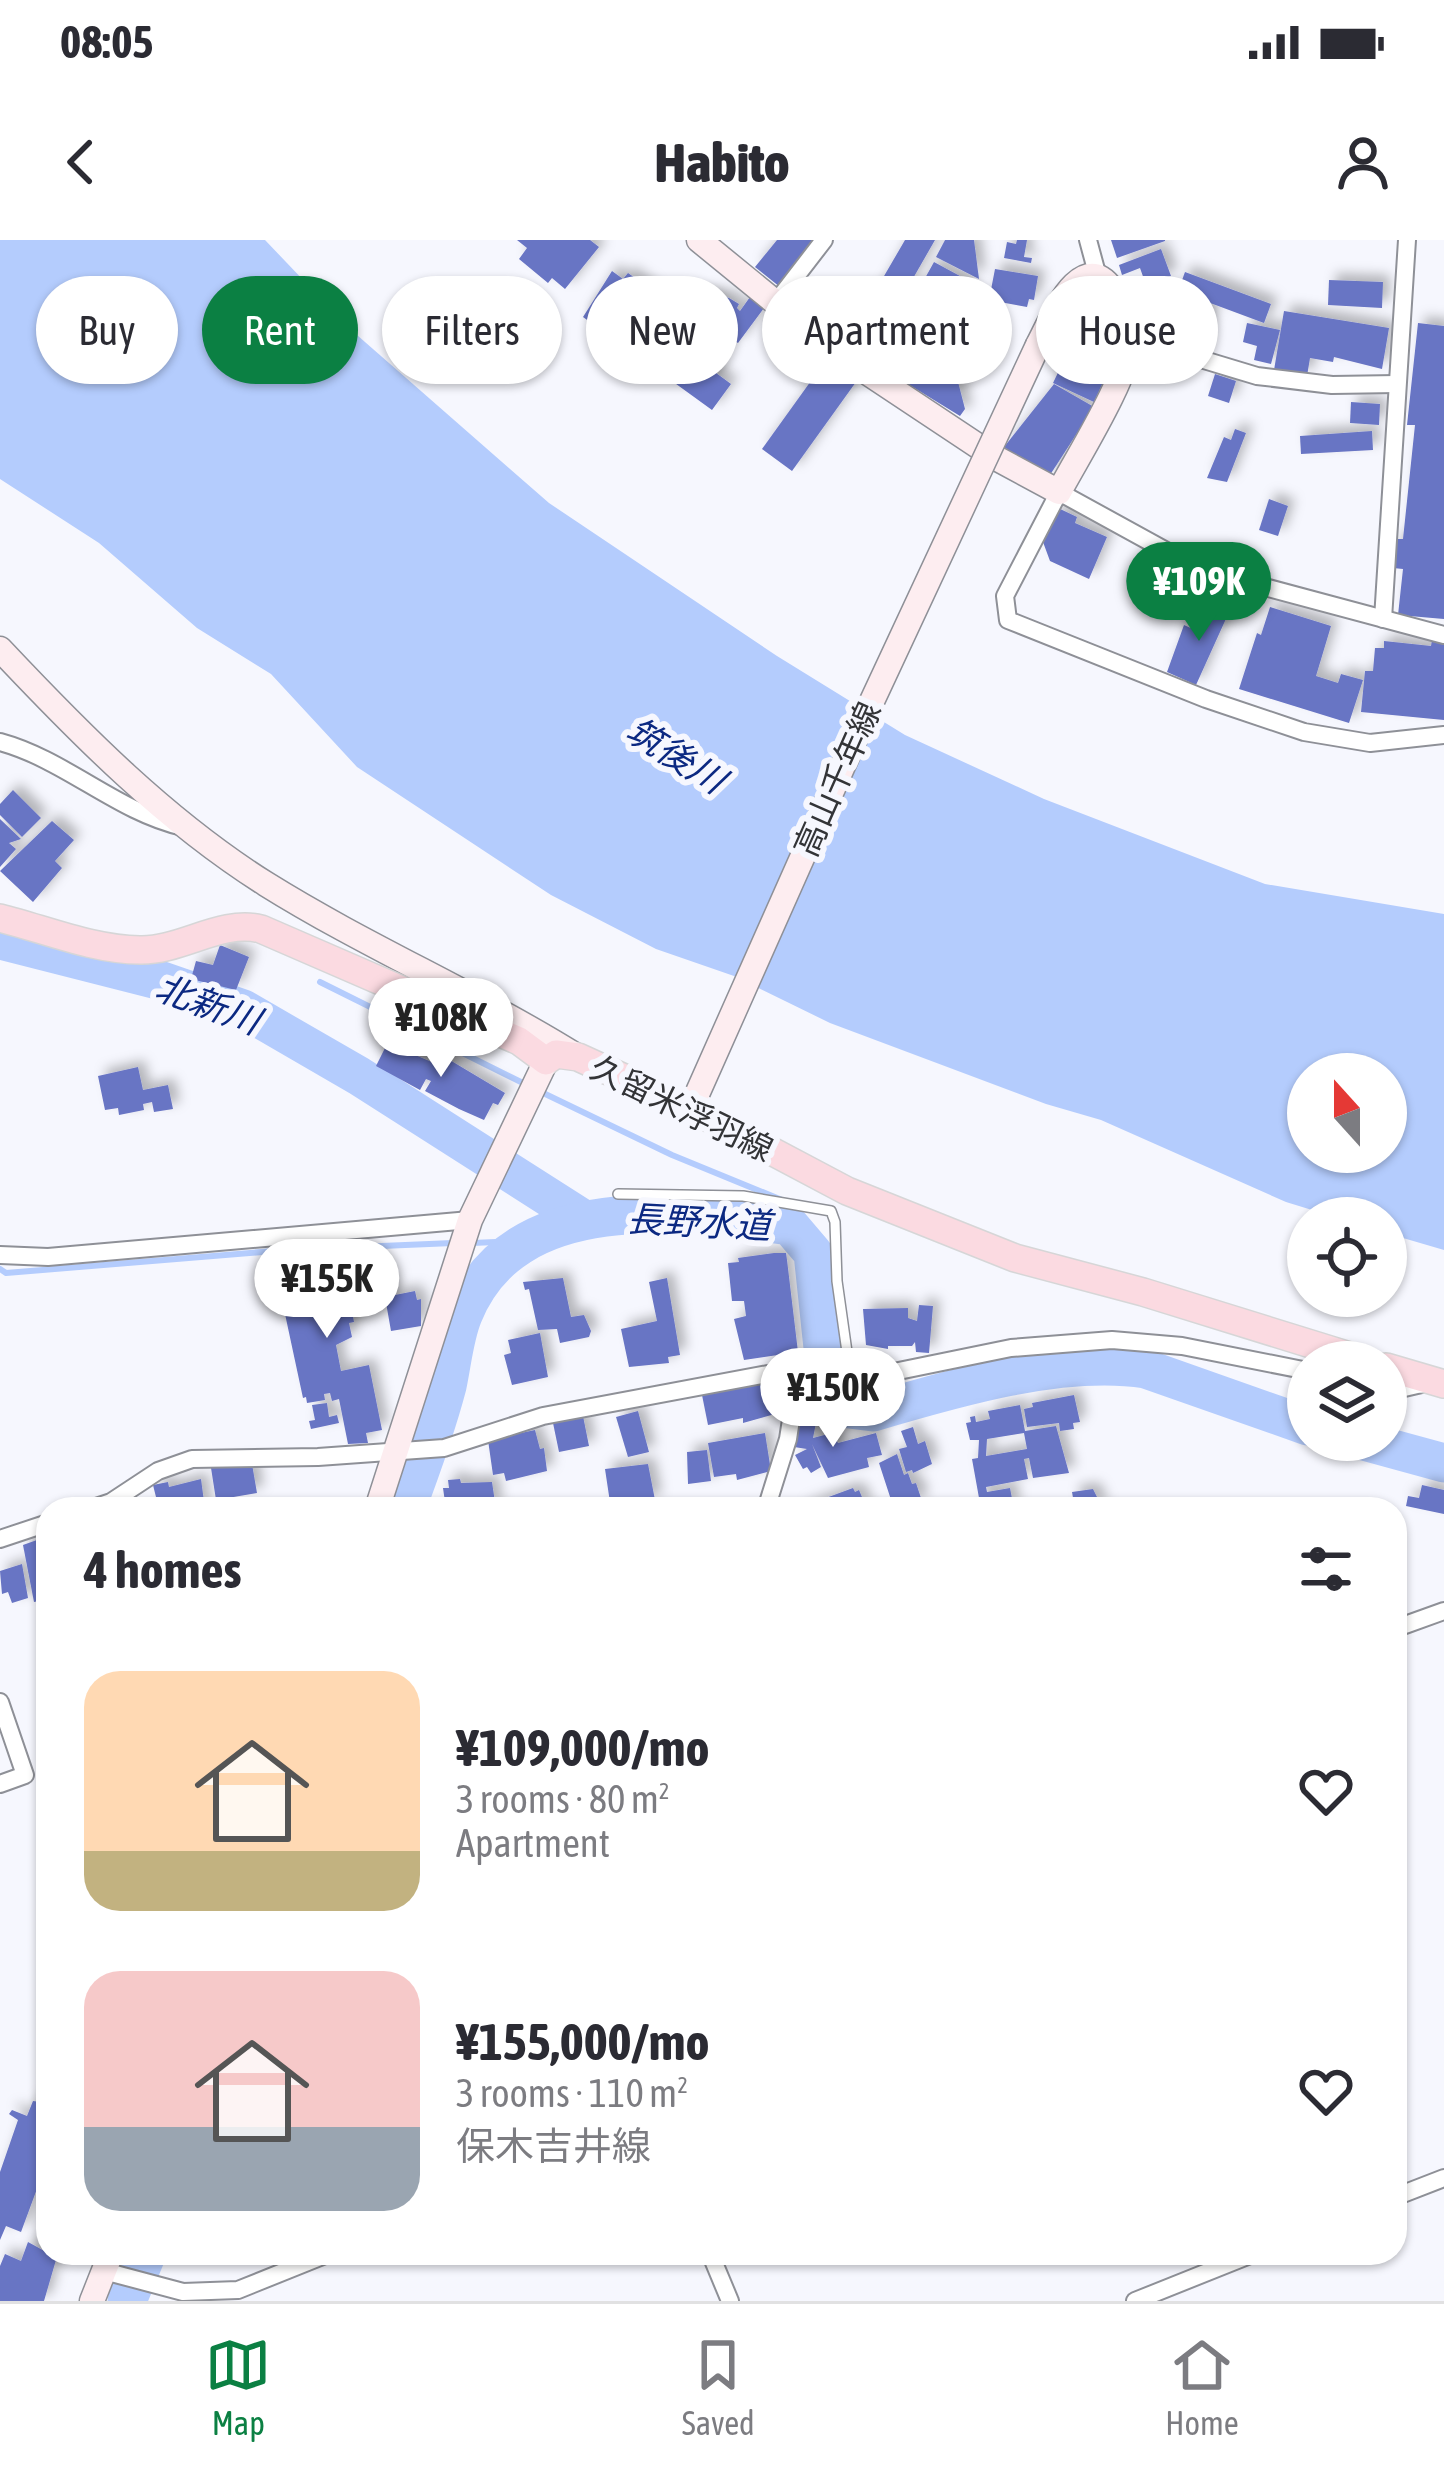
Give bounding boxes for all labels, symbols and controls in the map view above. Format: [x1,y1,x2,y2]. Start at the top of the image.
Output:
text: 08:05 [60,16,154,68]
icon: back [48,129,114,195]
icon: person [1330,129,1396,195]
text: Habito [655,132,789,193]
chip: Buy [36,276,178,384]
chip: Rent [202,276,358,384]
chip: Filters [382,276,562,384]
chip: New [586,276,738,384]
chip: Apartment [762,276,1012,384]
chip: House [1036,276,1218,384]
pin: ¥109K [1115,542,1283,644]
text: ¥109K [1153,559,1245,603]
street label: 高山千年線 [786,696,888,862]
water label: 筑後川 [619,709,736,804]
water label: 北新川 [150,966,270,1044]
pin: ¥108K [357,978,525,1080]
text: ¥108K [395,995,487,1039]
street label: 久留米浮羽線 [585,1048,779,1168]
north arrow [1287,1053,1407,1173]
map controls [1287,1053,1407,1461]
water label: 長野水道 [626,1197,777,1247]
button: locate [1287,1197,1407,1317]
pin: ¥155K [243,1239,411,1341]
text: ¥155K [281,1256,373,1300]
button: layers [1287,1341,1407,1461]
pin: ¥150K [749,1348,917,1450]
text: ¥150K [787,1365,879,1409]
icon: filters [1293,1536,1359,1602]
text: 4 homes [84,1540,242,1599]
text: ¥109,000/mo [456,1718,710,1777]
icon: home [180,1719,324,1863]
icon: heart [1293,1758,1359,1824]
text: 3 rooms · 80 m² [456,1777,670,1821]
text: Apartment [456,1821,610,1865]
text: ¥155,000/mo [456,2012,710,2071]
icon: home [180,2019,324,2163]
icon: heart [1293,2058,1359,2124]
text: 3 rooms · 110 m² [456,2071,688,2115]
text: 保木吉井線 [456,2124,651,2168]
tab: Map [205,2332,271,2442]
tab: Saved [682,2332,755,2442]
tab: Home [1165,2332,1239,2442]

